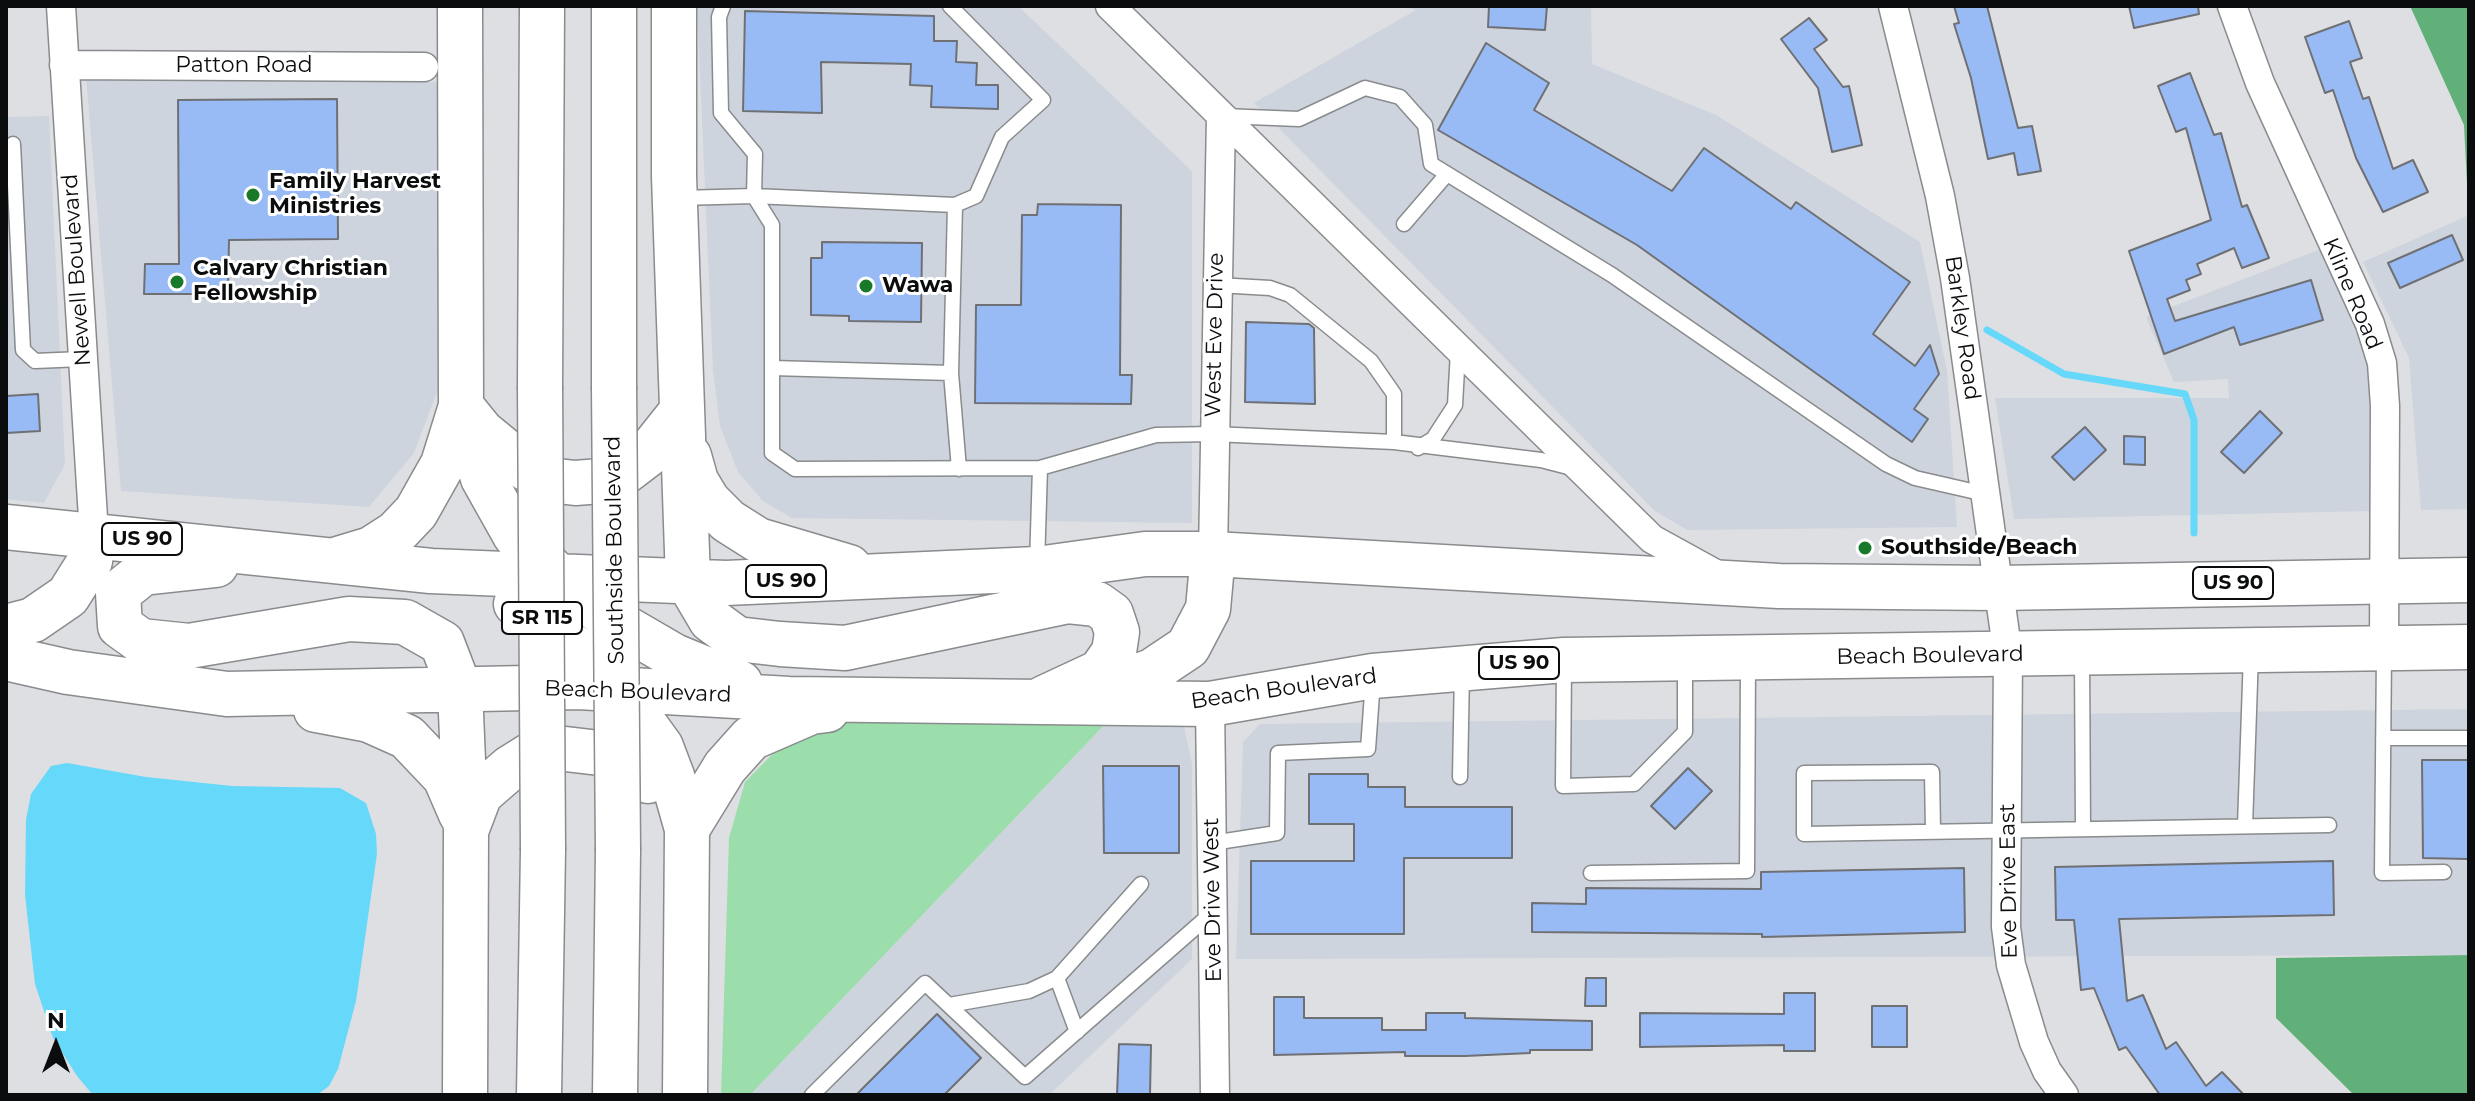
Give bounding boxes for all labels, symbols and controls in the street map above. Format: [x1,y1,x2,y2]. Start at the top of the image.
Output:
street label: Patton Road [175,53,313,79]
place label: Family Harvest Ministries [269,169,441,220]
street label: Newell Boulevard [57,173,97,367]
marker: Family Harvest Ministries [244,186,262,204]
street label: Kline Road [2317,234,2387,354]
street label: West Eve Drive [1200,252,1230,418]
street label: Barkley Road [1939,254,1985,402]
place label: Calvary Christian Fellowship [193,256,388,308]
marker: Calvary Christian Fellowship [168,273,186,291]
place label: Wawa [882,273,953,299]
marker: Wawa [857,277,875,295]
street label: Southside Boulevard [600,435,630,665]
road number: US 90 [102,523,182,555]
place label: Southside/Beach [1881,535,2078,561]
marker: Southside/Beach [1856,539,1874,557]
road number: US 90 [746,565,826,597]
road number: US 90 [2193,567,2273,599]
road number: SR 115 [502,602,582,634]
street label: Beach Boulevard [1836,641,2024,671]
road number: US 90 [1479,647,1559,679]
street label: Beach Boulevard [1189,663,1379,715]
street label: Beach Boulevard [544,676,732,708]
street label: Eve Drive East [1994,803,2024,959]
street label: Eve Drive West [1198,817,1228,983]
north arrow [16,1005,96,1085]
text: N [47,1007,65,1034]

